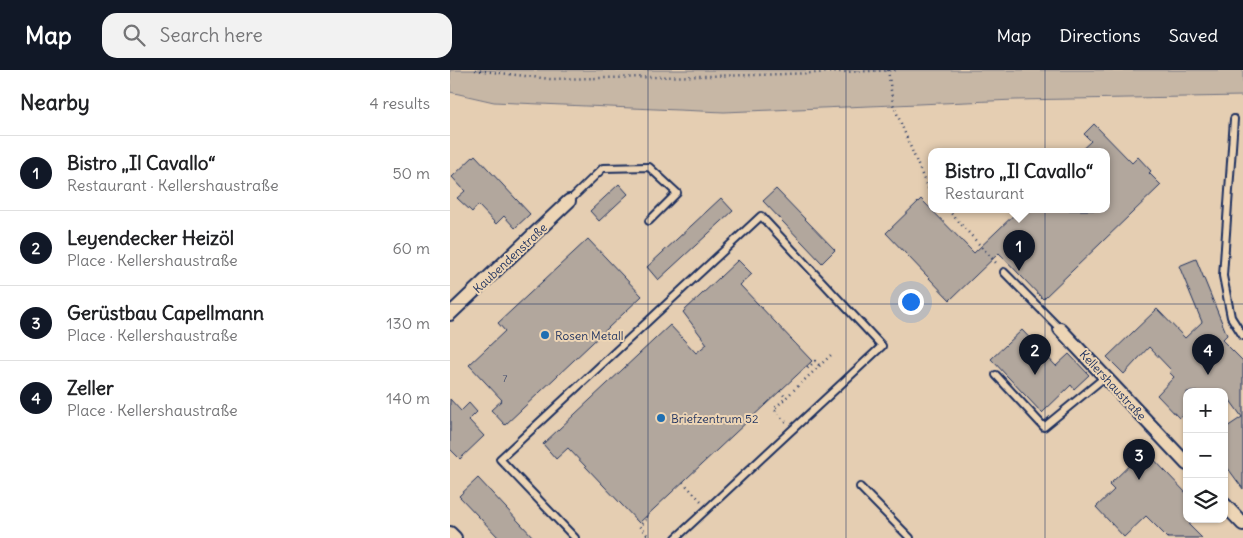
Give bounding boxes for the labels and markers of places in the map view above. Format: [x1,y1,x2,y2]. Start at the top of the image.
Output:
pin: 1 [1003,230,1035,271]
place label: Rosen Metall [555,328,623,343]
marker: Rosen Metall [539,329,551,341]
pin: 2 [1019,334,1051,375]
pin: 4 [1192,334,1224,375]
place label: Briefzentrum 52 [671,411,759,426]
marker: Briefzentrum 52 [655,412,667,424]
pin: 3 [1123,439,1155,480]

